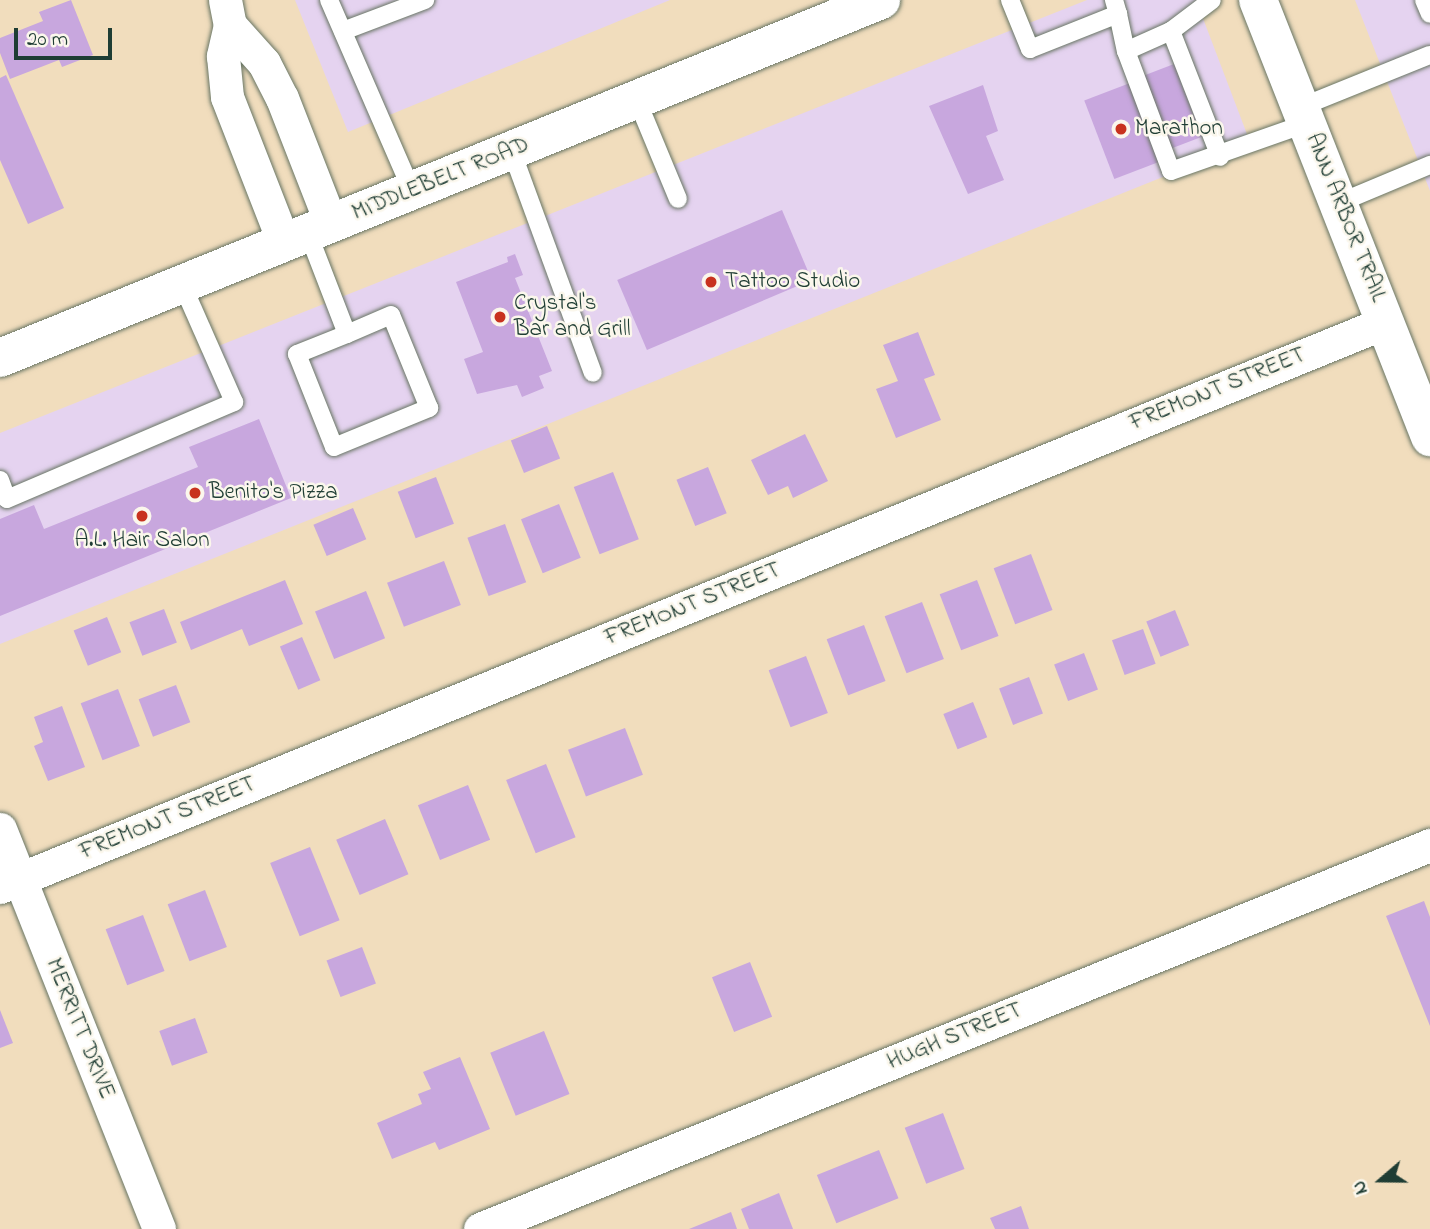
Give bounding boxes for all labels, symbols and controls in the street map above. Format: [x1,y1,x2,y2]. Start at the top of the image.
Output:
scale bar [18,14,116,58]
text: 20 m [27,25,68,55]
place label: Marathon [1135,115,1223,143]
marker: Marathon [1113,121,1129,137]
street label: ANN ARBOR TRAIL [1299,130,1391,306]
street label: MIDDLEBELT ROAD [349,132,533,228]
place label: Tattoo Studio [725,268,860,296]
marker: Tattoo Studio [703,274,719,290]
place label: Crystal's Bar and Grill [514,290,631,344]
marker: Crystal's Bar and Grill [492,309,508,325]
street label: FREMONT STREET [1126,342,1310,438]
place label: Benito's Pizza [209,479,338,507]
marker: Benito's Pizza [187,485,203,501]
marker: A.L. Hair Salon [134,508,150,524]
place label: A.L. Hair Salon [75,527,209,555]
street label: FREMONT STREET [601,557,785,653]
street label: FREMONT STREET [76,771,260,867]
street label: MERRITT DRIVE [38,955,120,1103]
street label: HUGH STREET [883,997,1027,1077]
north arrow [1346,1145,1416,1215]
text: N [1346,1177,1376,1198]

